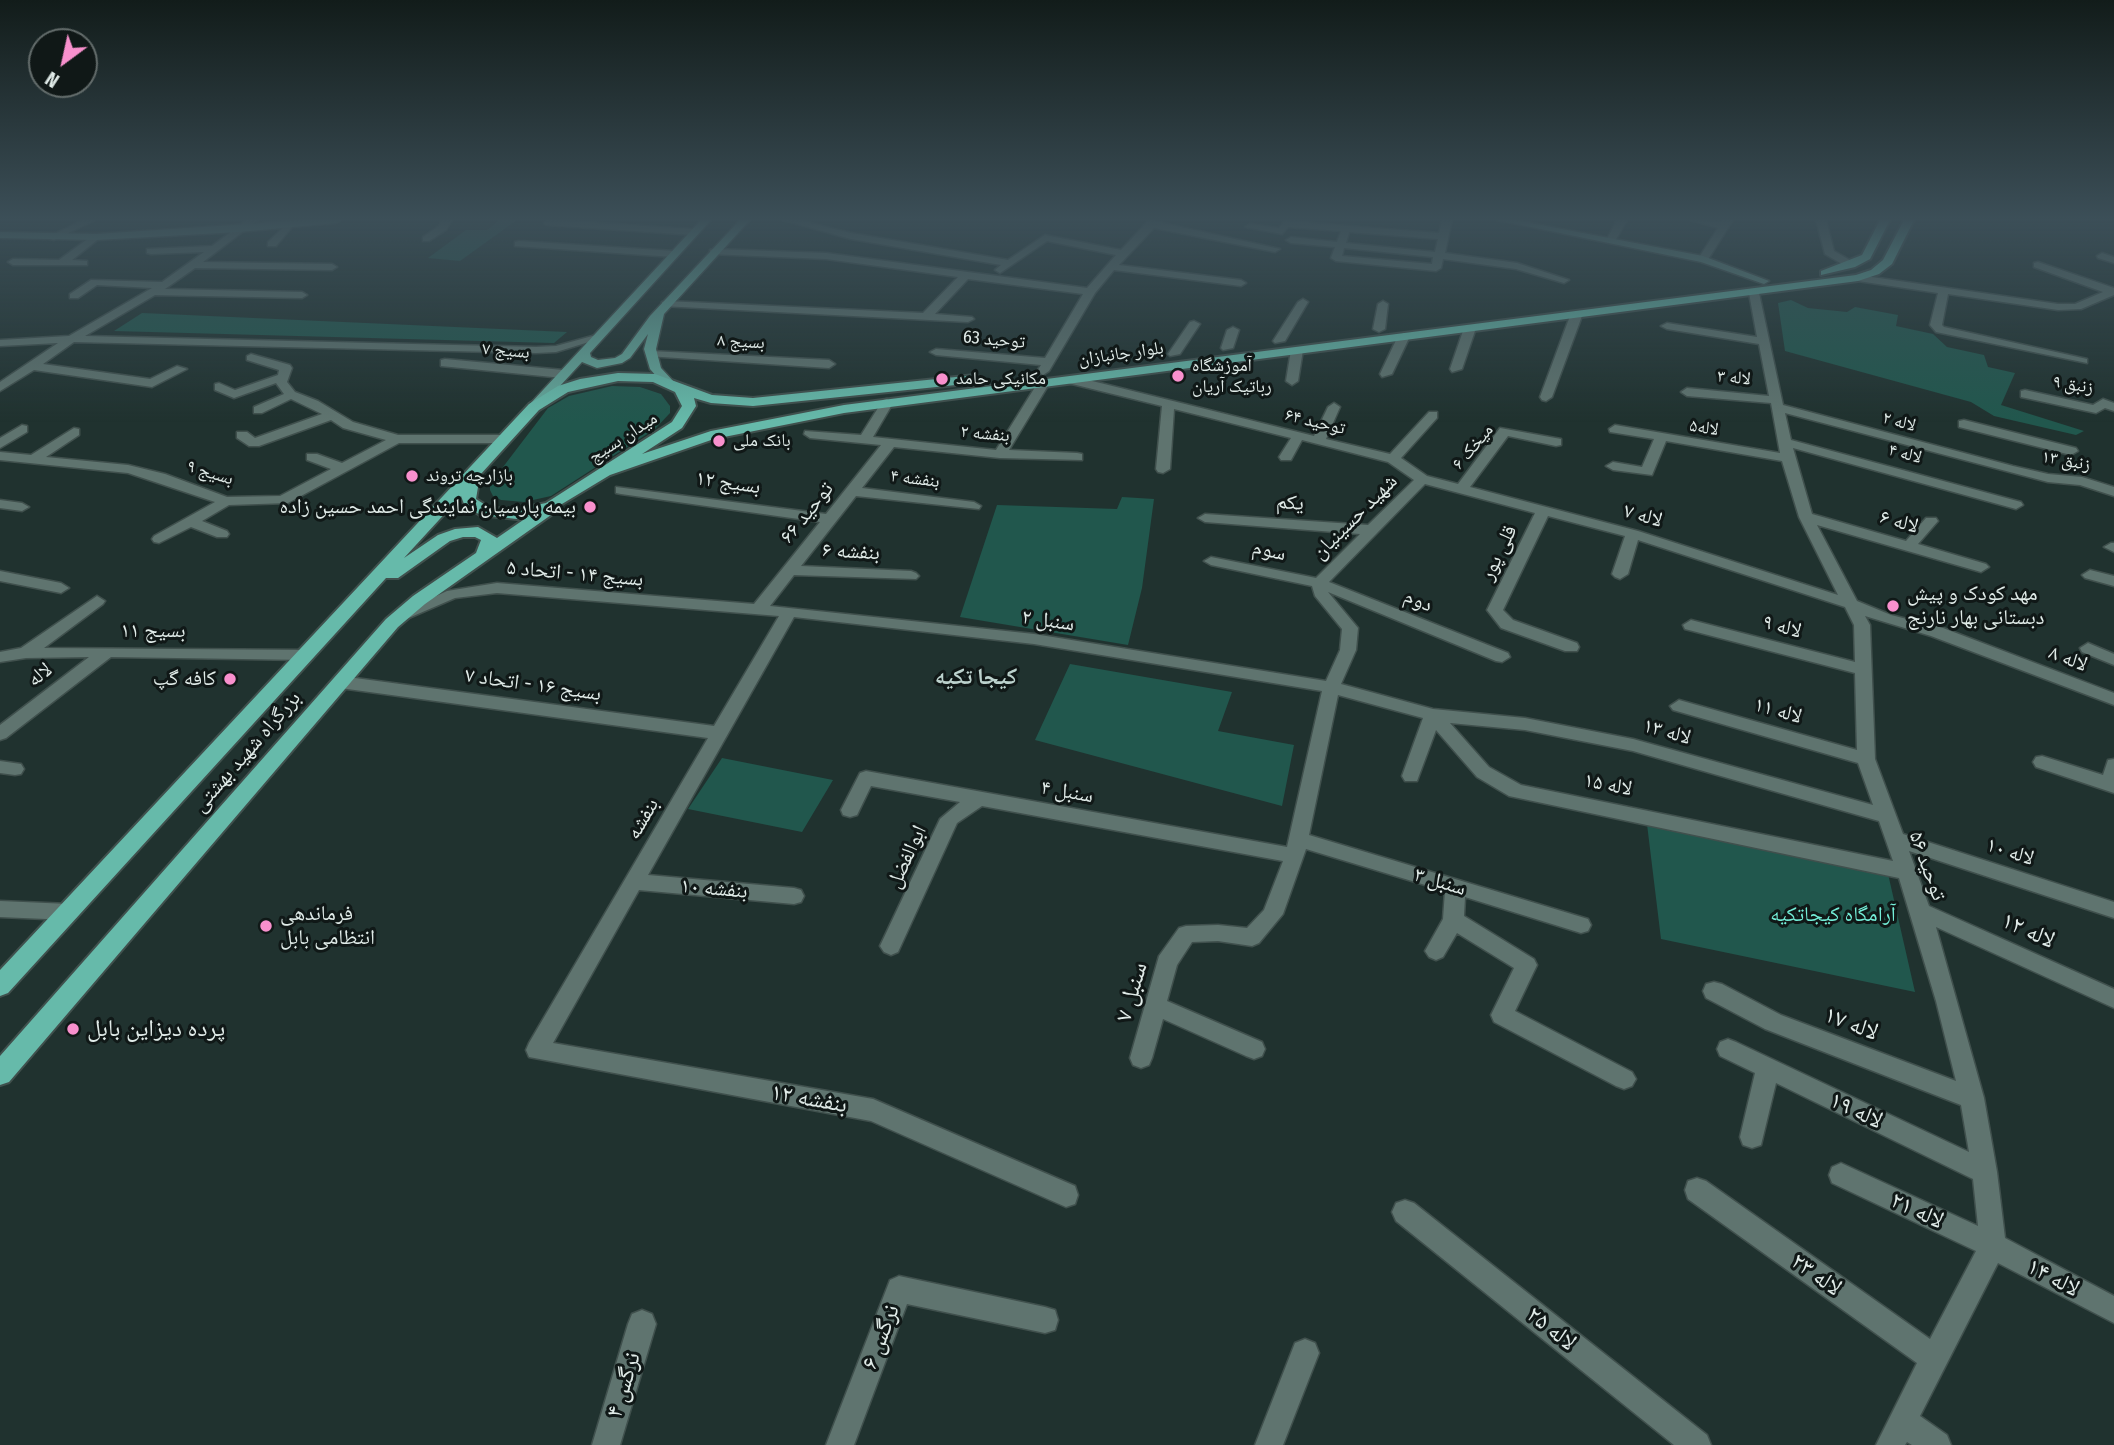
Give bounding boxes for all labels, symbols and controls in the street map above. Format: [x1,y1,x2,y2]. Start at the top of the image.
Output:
north arrow [28,28,98,98]
text: N [41,67,63,92]
street label: توحید 63 [962,327,1026,353]
street label: بسیج ۸ [717,330,765,354]
street label: بلوار جانبازان [1077,337,1165,371]
street label: بسیج ۷ [481,338,531,364]
place label: آموزشگاه رباتیک آریان [1192,355,1272,398]
street label: لاله ۳ [1716,366,1752,390]
place label: مکانیکی حامد [956,368,1046,390]
marker: آموزشگاه رباتیک آریان [1170,368,1186,384]
marker: مکانیکی حامد [934,371,950,387]
street label: زنبق ۹ [2051,371,2095,399]
street label: توحید ۶۴ [1283,404,1347,440]
street label: لاله ۲ [1880,407,1918,437]
street label: میدان بسیج [585,408,661,468]
street label: لاله۵ [1688,415,1720,441]
street label: میخک ۶ [1448,420,1498,474]
street label: بنفشه ۲ [959,421,1011,447]
place label: بانک ملی [733,430,791,452]
marker: بانک ملی [711,433,727,449]
street label: لاله ۴ [1886,439,1924,469]
street label: زنبق ۱۳ [2040,446,2092,476]
street label: بسیج ۹ [184,456,236,490]
place label: بازارچه تروند [426,465,513,487]
street label: بنفشه ۴ [889,465,941,493]
street label: بسیج ۱۲ [694,466,762,500]
marker: بازارچه تروند [404,468,420,484]
street label: شهید حسینیان [1307,469,1403,565]
street label: توحید ۶۶ [775,477,839,549]
street label: یکم [1275,489,1305,517]
place label: بیمه پارسیان نمایندگی احمد حسین زاده [280,494,576,520]
street label: لاله ۷ [1621,498,1665,534]
marker: بیمه پارسیان نمایندگی احمد حسین زاده [582,499,598,515]
street label: لاله ۶ [1877,504,1921,540]
street label: قلی پور [1475,521,1523,585]
street label: سوم [1250,535,1288,567]
street label: بنفشه ۶ [821,538,881,566]
street label: بسیج ۱۴ - اتحاد ۵ [506,555,644,593]
place label: مهد کودک و پیش دبستانی بهار نارنج [1907,581,2044,631]
street label: دوم [1400,584,1436,618]
marker: مهد کودک و پیش دبستانی بهار نارنج [1885,598,1901,614]
street label: سنبل ۲ [1020,605,1076,637]
street label: لاله ۹ [1760,610,1804,644]
street label: بسیج ۱۱ [120,618,186,644]
street label: لاله ۸ [2045,640,2091,678]
street label: لاله [22,657,58,693]
street label: بسیج ۱۶ - اتحاد ۷ [463,663,603,707]
district label: کیجا تکیه [935,664,1017,692]
place label: کافه گپ [153,666,216,692]
marker: کافه گپ [222,671,238,687]
street label: بزرگراه شهید بهشتی [188,686,306,818]
street label: لاله ۱۱ [1751,692,1805,730]
street label: لاله ۱۳ [1640,713,1694,751]
street label: لاله ۱۵ [1582,768,1634,802]
street label: سنبل ۴ [1039,775,1095,809]
street label: بنفشه [621,794,665,844]
street label: ابوالفضل [881,821,933,893]
street label: توحید ۵۶ [1903,828,1951,904]
street label: لاله ۱۰ [1983,833,2037,871]
street label: سنبل ۳ [1411,862,1469,902]
street label: بنفشه ۱۰ [679,874,749,904]
place label: فرماندهی انتظامی بابل [280,901,375,951]
park label: آرامگاه کیجاتکیه [1770,902,1896,928]
street label: لاله ۱۲ [1997,907,2059,955]
marker: فرماندهی انتظامی بابل [258,918,274,934]
street label: سنبل ۷ [1110,959,1154,1025]
street label: لاله ۱۷ [1820,1001,1882,1047]
place label: پرده دیزاین بابل [87,1015,225,1043]
marker: پرده دیزاین بابل [65,1021,81,1037]
street label: بنفشه ۱۲ [769,1078,849,1120]
street label: لاله ۱۹ [1825,1086,1887,1136]
street label: لاله ۲۱ [1886,1186,1948,1236]
street label: لاله ۲۳ [1785,1247,1847,1303]
street label: لاله ۱۴ [2022,1252,2084,1304]
street label: نرگس ۶ [856,1301,906,1373]
street label: لاله ۲۵ [1520,1301,1582,1357]
street label: نرگس ۴ [600,1349,648,1421]

